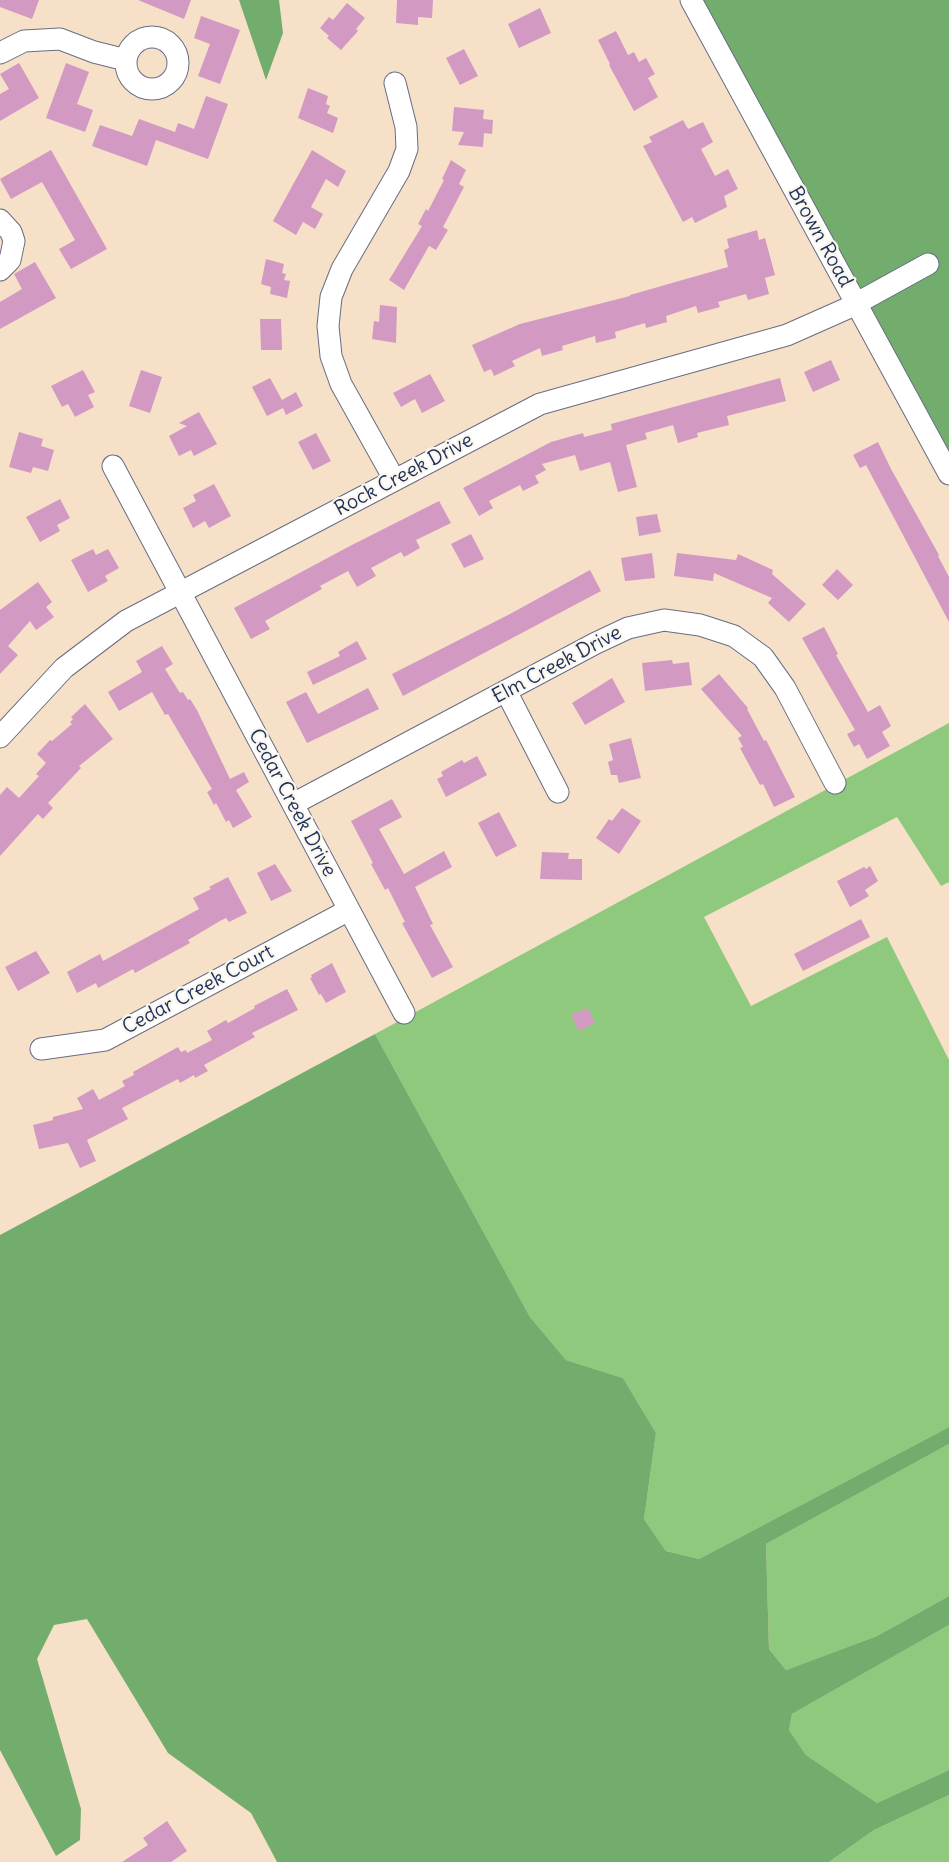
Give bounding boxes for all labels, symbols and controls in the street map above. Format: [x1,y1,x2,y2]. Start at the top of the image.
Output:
street label: Brown Road [783,183,857,291]
street label: Rock Creek Drive [331,428,477,522]
street label: Elm Creek Drive [488,621,626,709]
street label: Cedar Creek Drive [243,725,341,881]
street label: Cedar Creek Court [118,940,278,1040]

